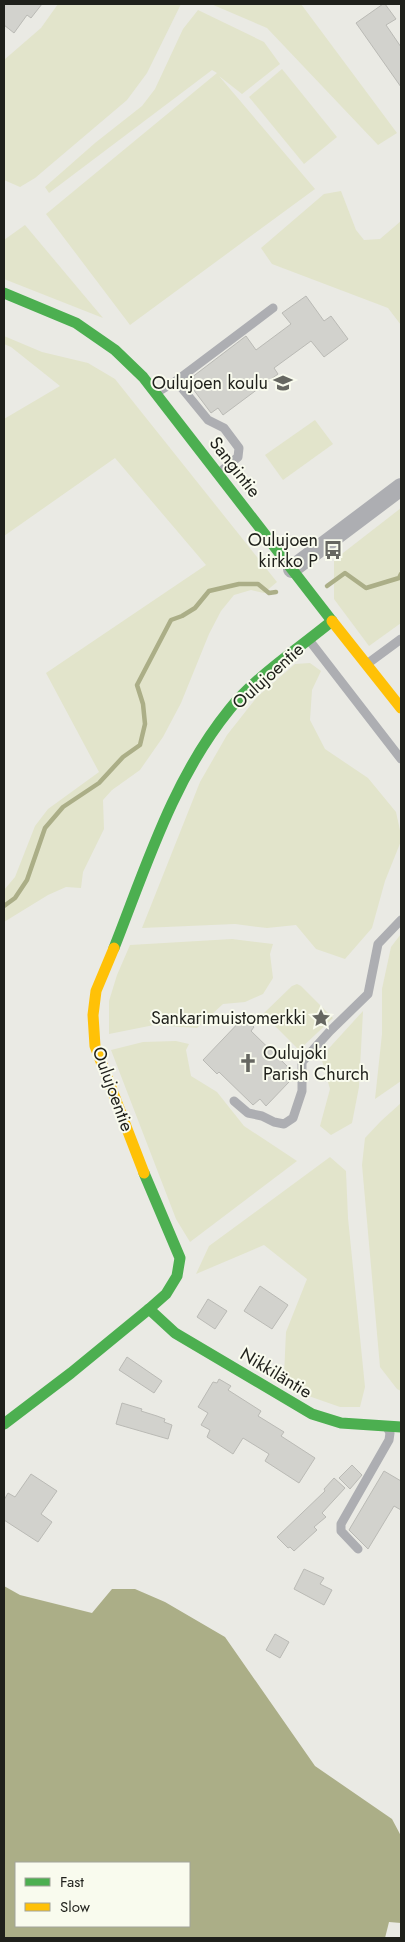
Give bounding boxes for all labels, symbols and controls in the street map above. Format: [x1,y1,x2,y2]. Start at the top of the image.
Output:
place label: Oulujoen koulu [152,370,268,396]
school or university icon: Oulujoen koulu [272,372,294,394]
street label: Sangintie [203,431,267,503]
place label: Oulujoen kirkko P [248,527,318,574]
bus stop icon: Oulujoen kirkko P [322,539,344,561]
street label: Oulujoentie [226,637,310,715]
place label: Sankarimuistomerkki [151,1005,306,1031]
place icon: Sankarimuistomerkki [310,1007,332,1029]
place label: Oulujoki Parish Church [263,1040,369,1087]
street label: Oulujoentie [86,1043,140,1135]
church icon: Oulujoki Parish Church [237,1052,259,1074]
street label: Nikkiläntie [235,1341,317,1405]
legend [15,1862,190,1927]
text: Fast [60,1871,84,1893]
text: Slow [60,1896,91,1918]

